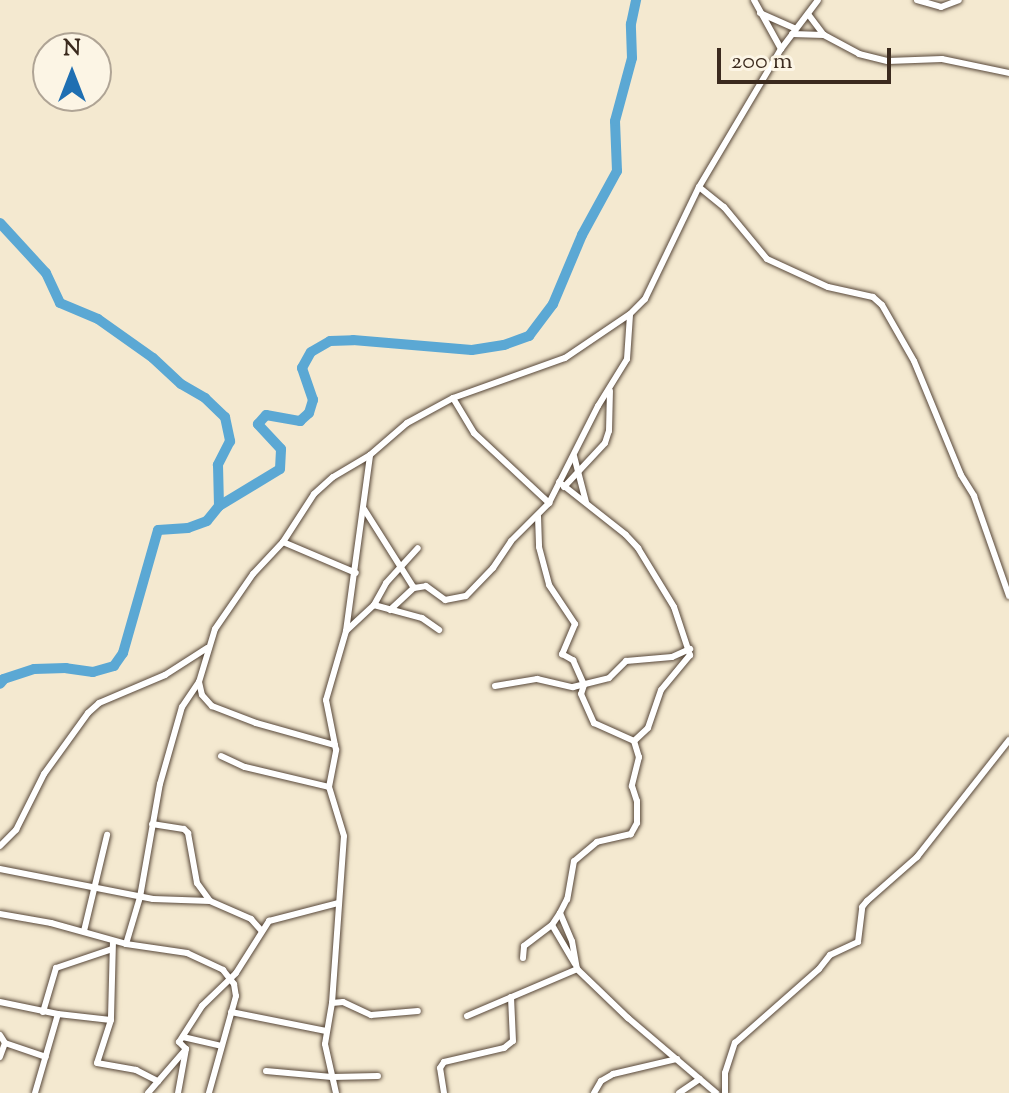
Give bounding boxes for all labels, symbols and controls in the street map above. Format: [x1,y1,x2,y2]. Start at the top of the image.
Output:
north arrow [32,32,112,112]
scale bar [721,32,895,82]
text: N [63,34,81,66]
text: 200 m [731,45,793,79]

